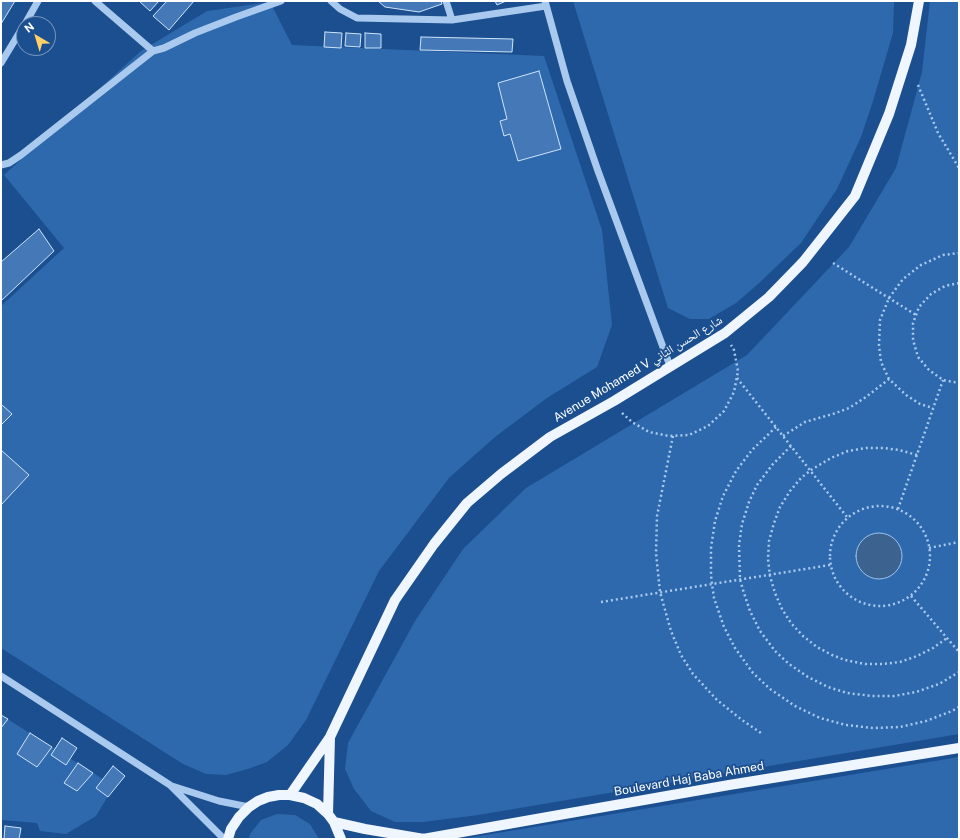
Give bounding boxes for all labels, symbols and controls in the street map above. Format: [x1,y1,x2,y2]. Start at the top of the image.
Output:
north arrow [16,16,56,56]
text: N [22,20,36,35]
street label: Avenue Mohamed V شارع الحسن الثاني [551,313,725,425]
street label: Boulevard Haj Baba Ahmed [613,759,765,799]

